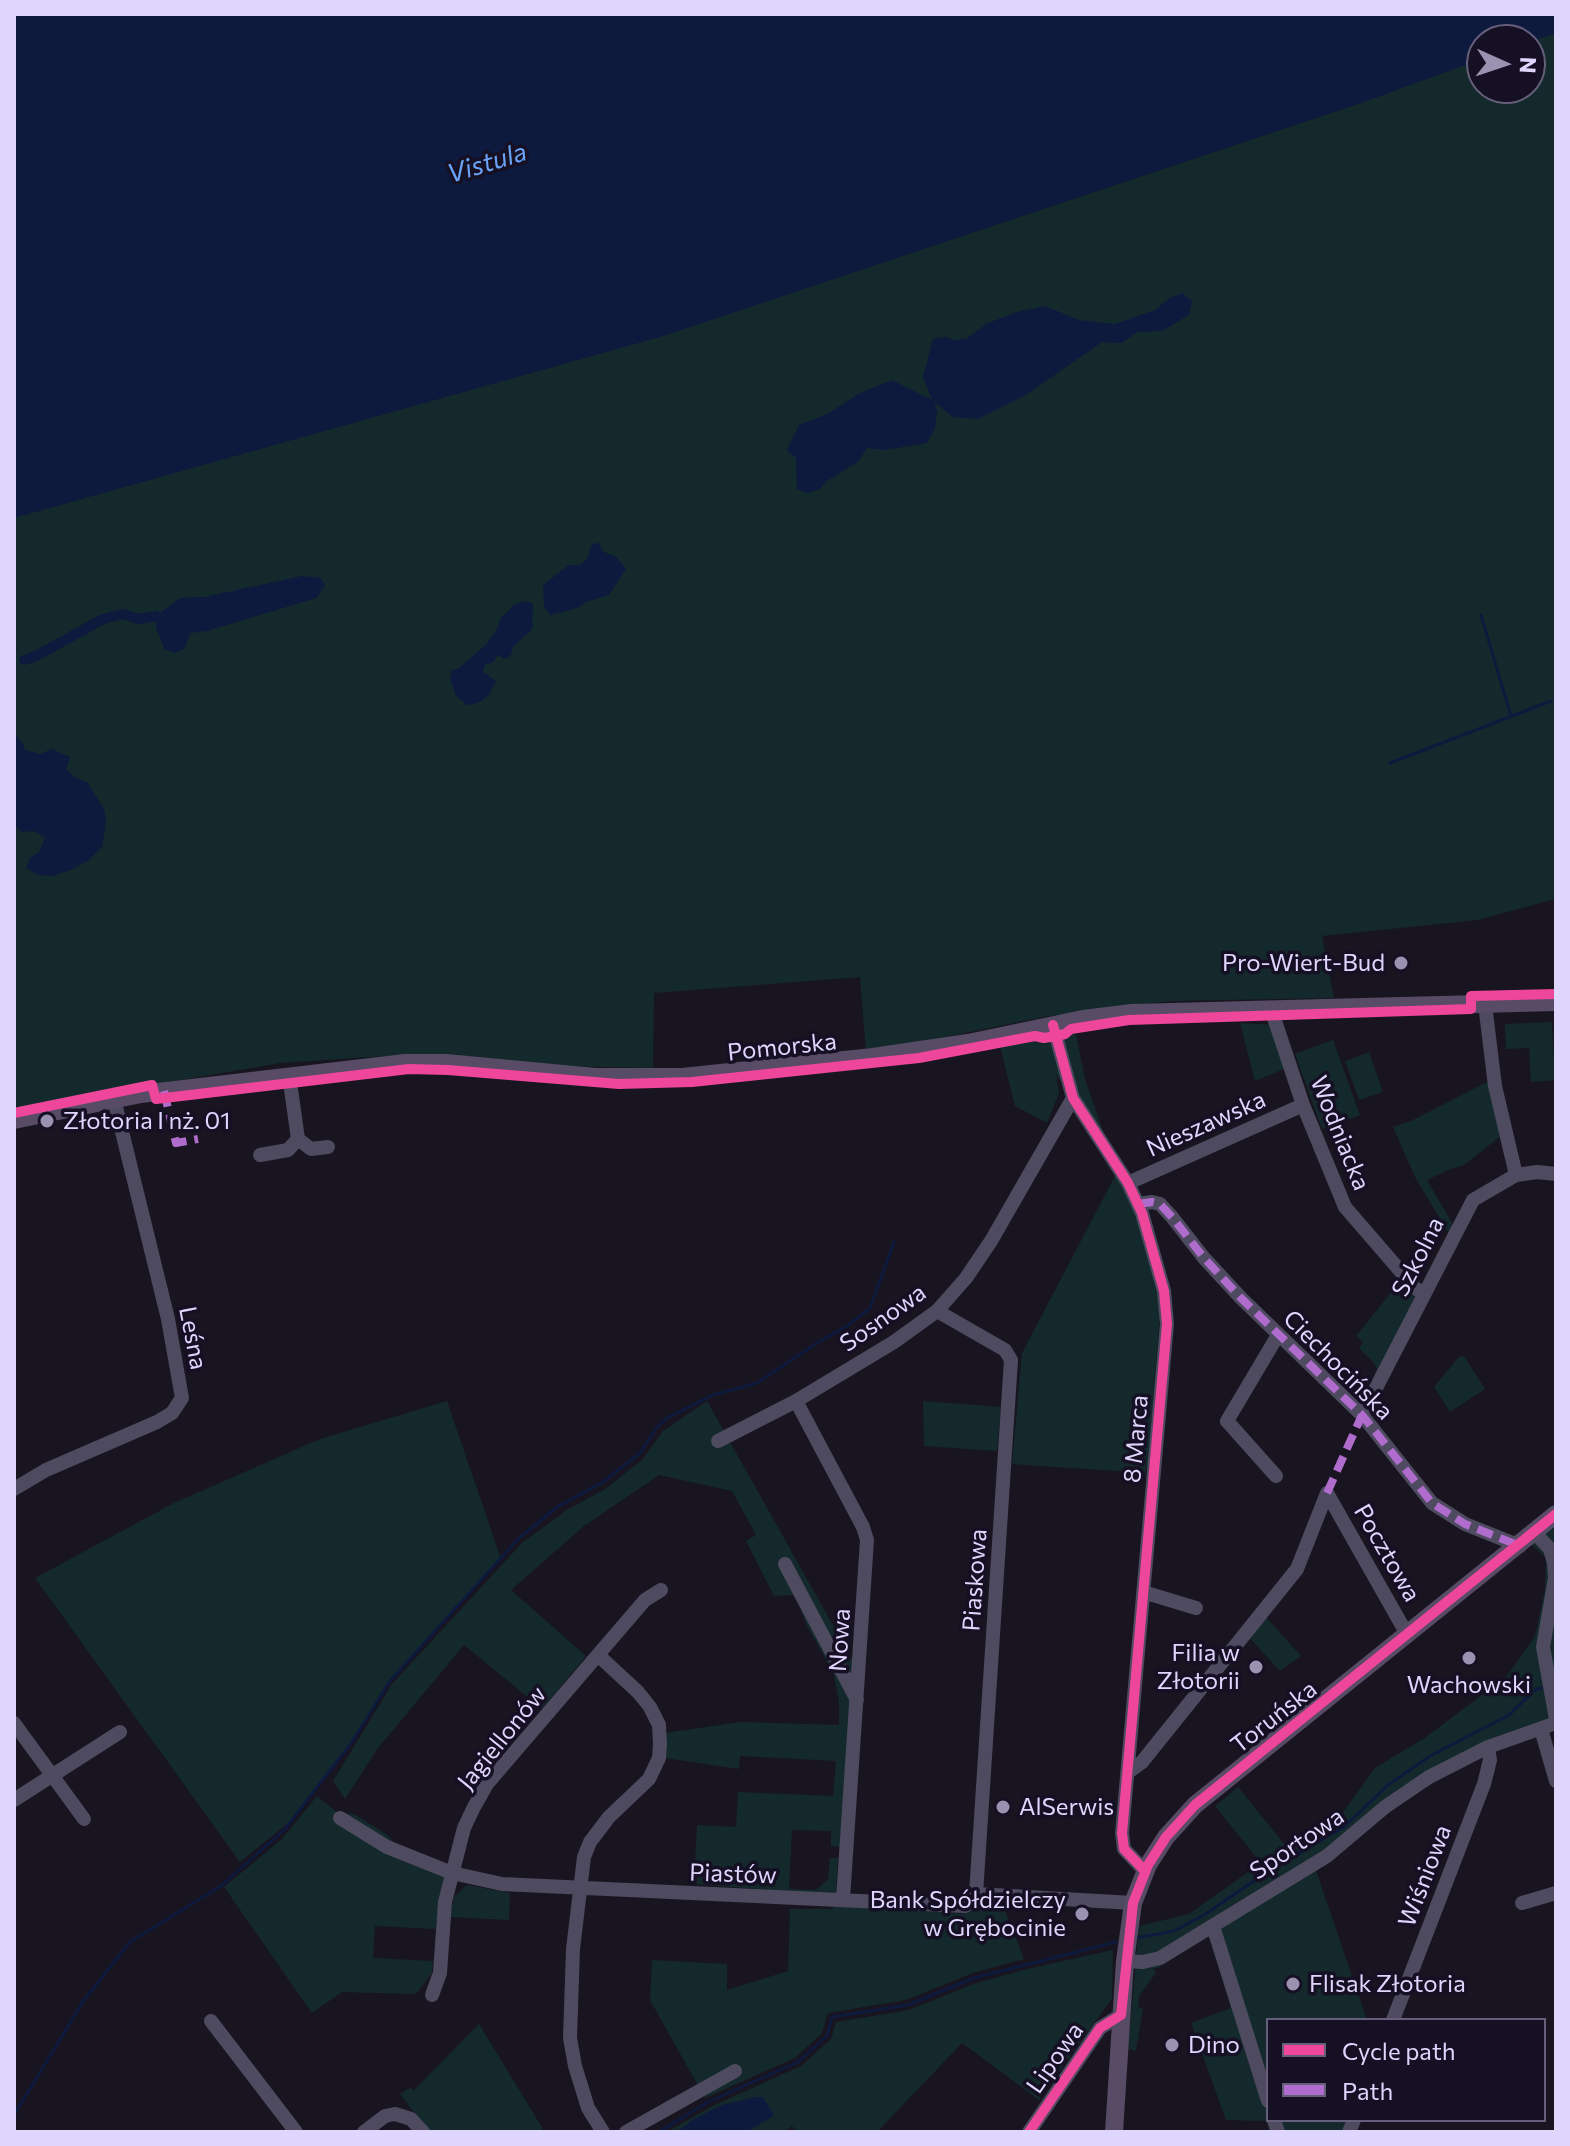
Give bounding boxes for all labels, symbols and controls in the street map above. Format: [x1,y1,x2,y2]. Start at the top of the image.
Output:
north arrow [1466,24,1546,104]
text: N [1515,56,1542,74]
water label: Vistula [443,136,531,190]
place label: Pro-Wiert-Bud [1222,949,1385,977]
marker: Pro-Wiert-Bud [1392,954,1410,972]
street label: Pomorska [726,1027,838,1067]
street label: Wodniacka [1304,1072,1376,1194]
street label: Nieszawska [1142,1085,1270,1163]
place label: Złotoria I nż. 01 [63,1107,230,1135]
marker: Złotoria I nż. 01 [38,1112,56,1130]
street label: Szkolna [1386,1213,1450,1301]
street label: Sosnowa [834,1278,932,1358]
street label: Leśna [173,1304,213,1372]
street label: Ciechocińska [1277,1304,1399,1426]
street label: 8 Marca [1118,1394,1154,1484]
street label: Pocztowa [1348,1499,1426,1607]
street label: Piaskowa [957,1528,993,1632]
street label: Nowa [823,1607,857,1673]
place label: Filia w Złotorii [1157,1639,1240,1695]
marker: Wachowski [1460,1649,1478,1667]
marker: Filia w Złotorii [1247,1658,1265,1676]
place label: Wachowski [1407,1671,1531,1699]
street label: Toruńska [1225,1675,1323,1759]
street label: Jagiellonów [452,1680,552,1796]
place label: AlSerwis [1019,1793,1114,1821]
marker: AlSerwis [994,1798,1012,1816]
street label: Sportowa [1244,1802,1350,1886]
street label: Wiśniowa [1392,1821,1458,1931]
street label: Piastów [689,1858,777,1890]
place label: Bank Spółdzielczy w Grębocinie [870,1886,1066,1942]
marker: Bank Spółdzielczy w Grębocinie [1073,1905,1091,1923]
place label: Flisak Złotoria [1309,1970,1466,1998]
marker: Flisak Złotoria [1284,1975,1302,1993]
street label: Lipowa [1020,2017,1090,2099]
legend [1266,2018,1546,2122]
place label: Dino [1188,2031,1240,2059]
marker: Dino [1163,2036,1181,2054]
text: Cycle path [1342,2036,1456,2065]
text: Path [1342,2076,1393,2105]

